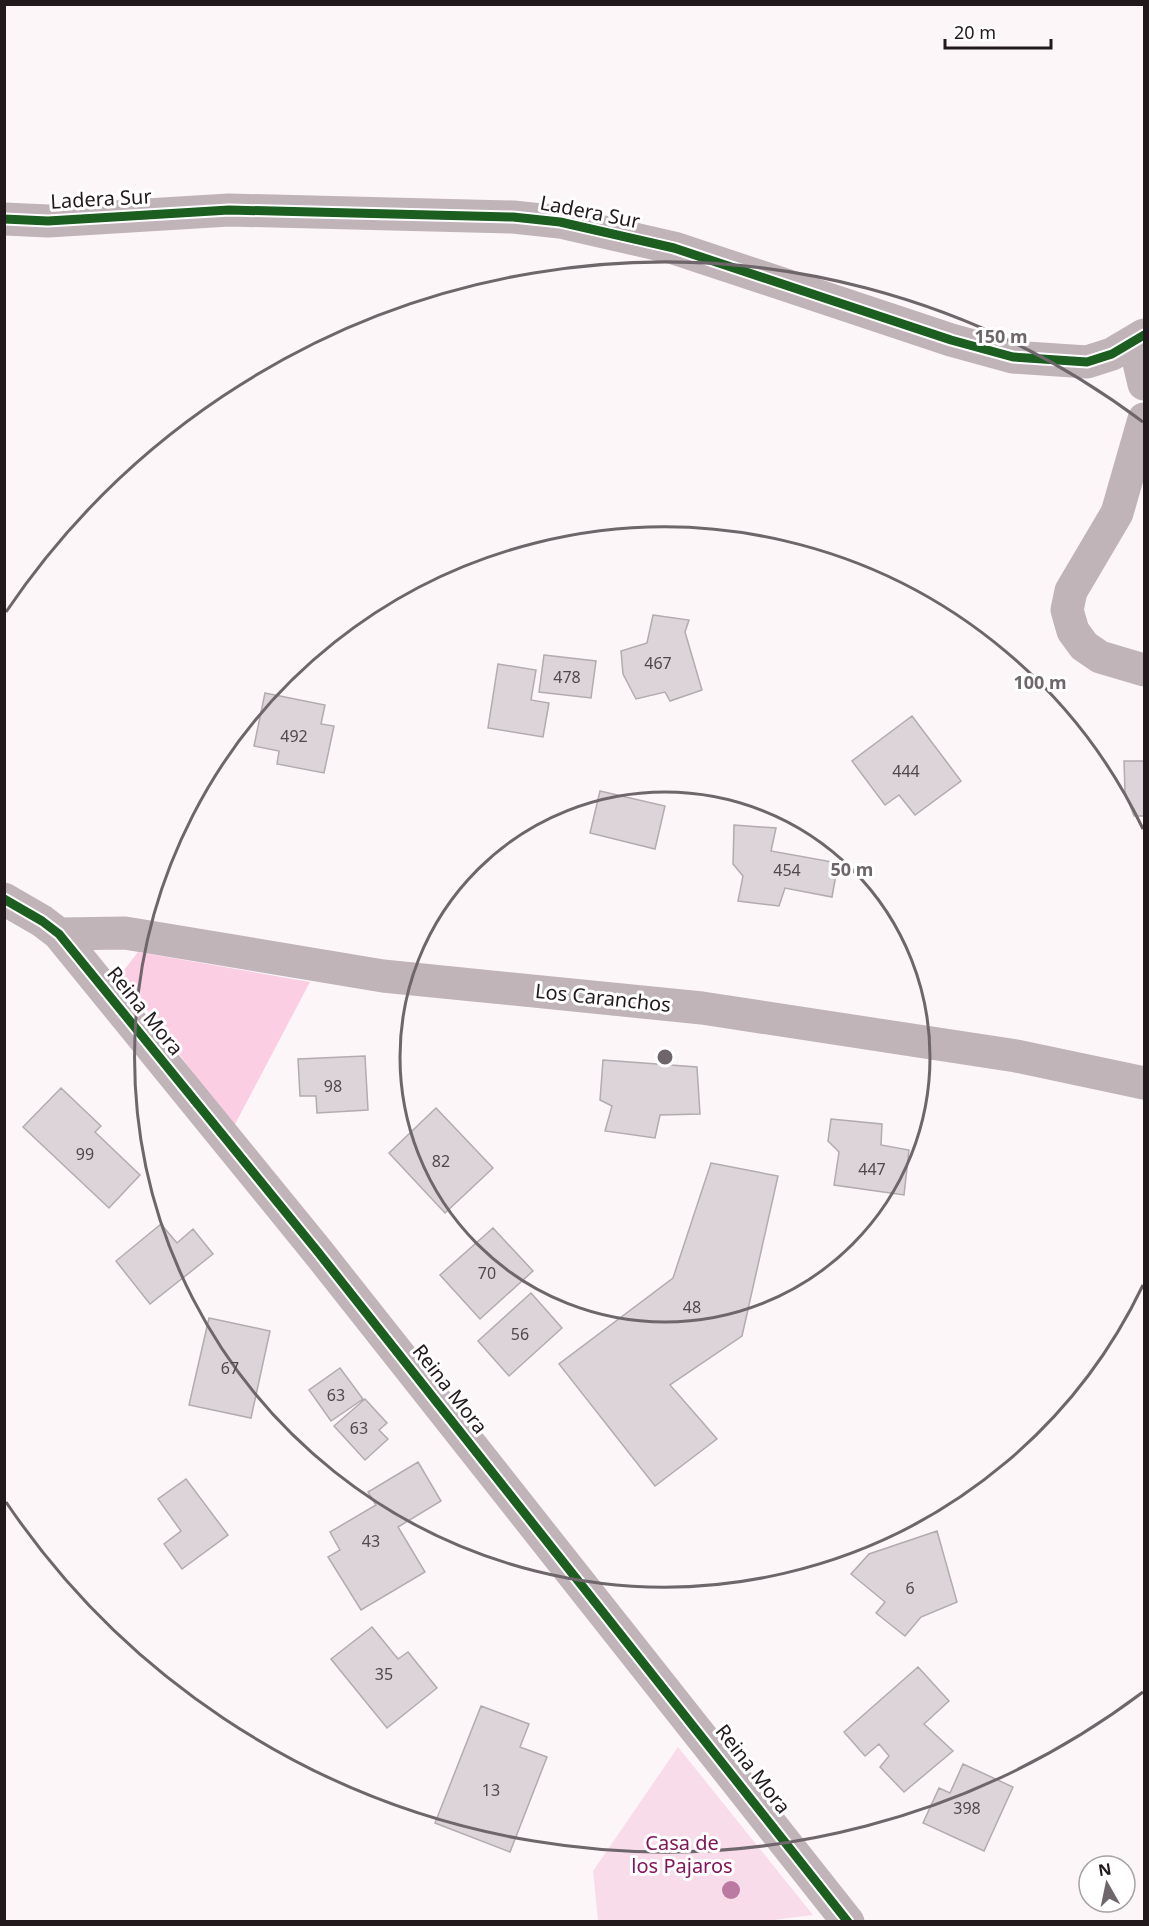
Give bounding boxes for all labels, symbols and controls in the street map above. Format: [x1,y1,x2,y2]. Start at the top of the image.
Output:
scale bar [945,12,1052,50]
text: 20 m [954,20,996,44]
street label: Ladera Sur [50,182,152,215]
street label: Ladera Sur [538,189,642,234]
text: 150 m [974,324,1028,348]
house number: 467 [644,652,672,674]
house number: 478 [553,666,581,688]
text: 100 m [1013,670,1067,694]
house number: 492 [280,725,308,747]
house number: 444 [892,760,920,782]
text: 50 m [831,857,873,881]
house number: 454 [773,859,801,881]
street label: Reina Mora [101,961,190,1061]
street label: Los Caranchos [534,977,672,1018]
centre of rings [655,1047,675,1067]
house number: 98 [324,1075,342,1097]
house number: 99 [76,1143,94,1165]
house number: 82 [432,1150,450,1172]
house number: 447 [858,1158,886,1180]
house number: 70 [478,1262,496,1284]
house number: 48 [683,1296,701,1318]
house number: 56 [511,1323,529,1345]
street label: Reina Mora [407,1338,494,1439]
house number: 67 [221,1357,239,1379]
house number: 63 [327,1384,345,1406]
house number: 63 [350,1417,368,1439]
house number: 43 [362,1530,380,1552]
house number: 6 [905,1577,915,1599]
house number: 35 [375,1663,393,1685]
street label: Reina Mora [710,1718,797,1819]
house number: 13 [482,1779,500,1801]
house number: 398 [953,1797,981,1819]
park label: Casa de los Pajaros [631,1829,733,1879]
north arrow [1077,1854,1137,1914]
text: N [1097,1857,1113,1881]

